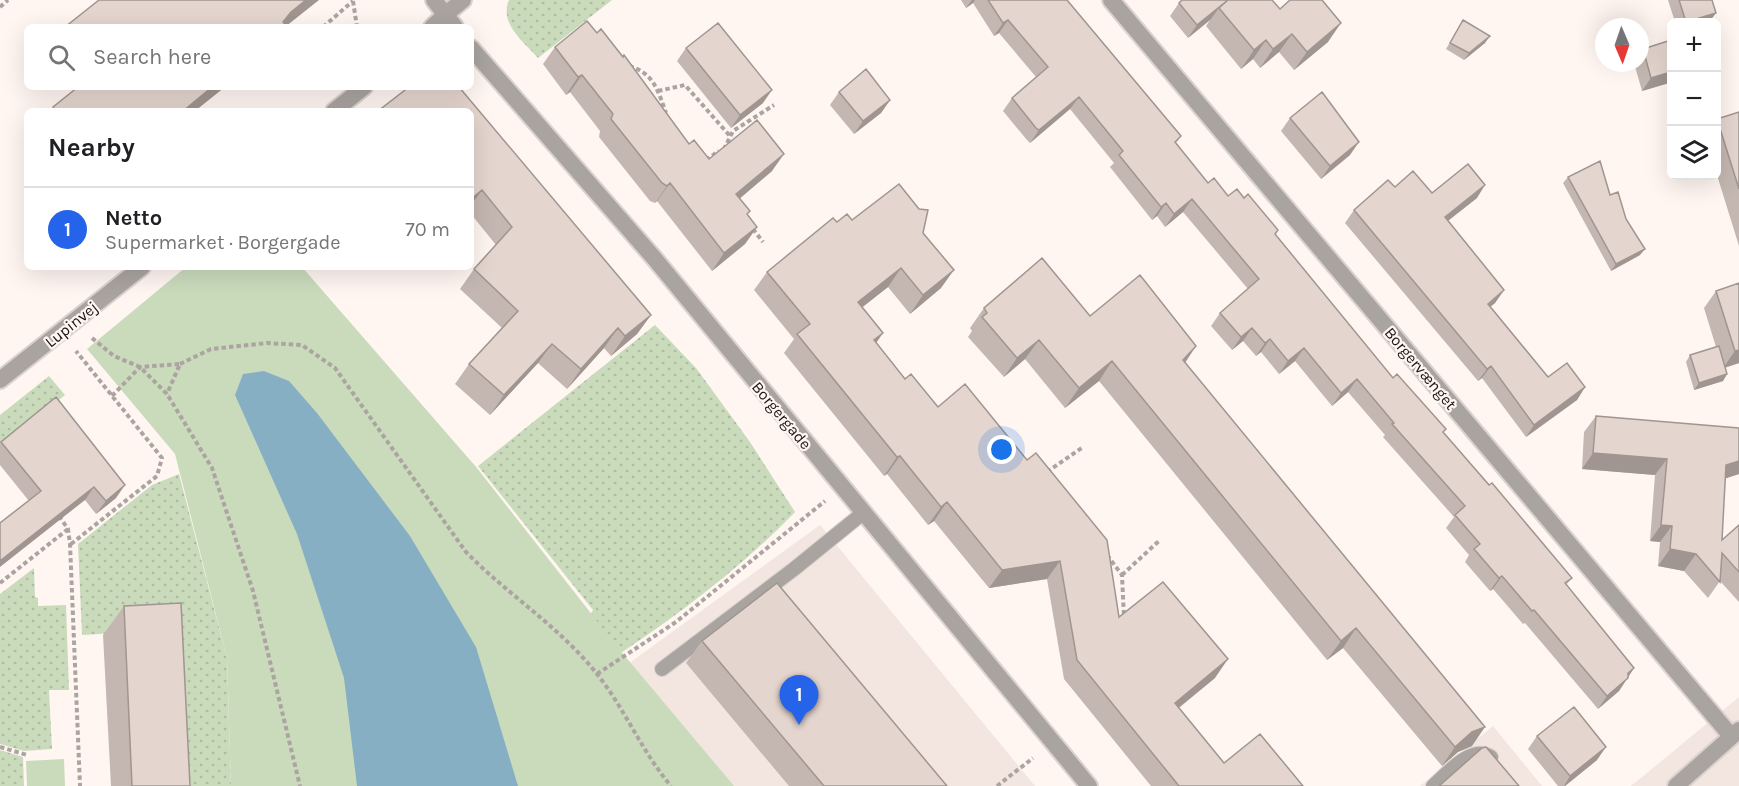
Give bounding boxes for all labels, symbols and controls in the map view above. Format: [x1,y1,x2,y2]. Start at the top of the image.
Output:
north arrow [1595,18,1649,72]
map controls [1667,18,1721,180]
button: + [1667,18,1721,72]
search box [24,24,474,90]
icon: search [45,41,78,74]
text: Search here [93,44,211,70]
button: − [1667,72,1721,126]
button: layers [1667,126,1721,180]
text: Nearby [48,132,135,163]
text: Netto [105,205,162,231]
text: 1 [64,218,71,241]
text: 70 m [405,218,450,241]
text: Supermarket · Borgergade [105,231,341,254]
street label: Lupinvej [41,297,101,351]
street label: Borgervænget [1381,323,1461,413]
street label: Borgergade [748,378,815,453]
your location [987,435,1016,464]
pin: 1 [780,676,818,725]

